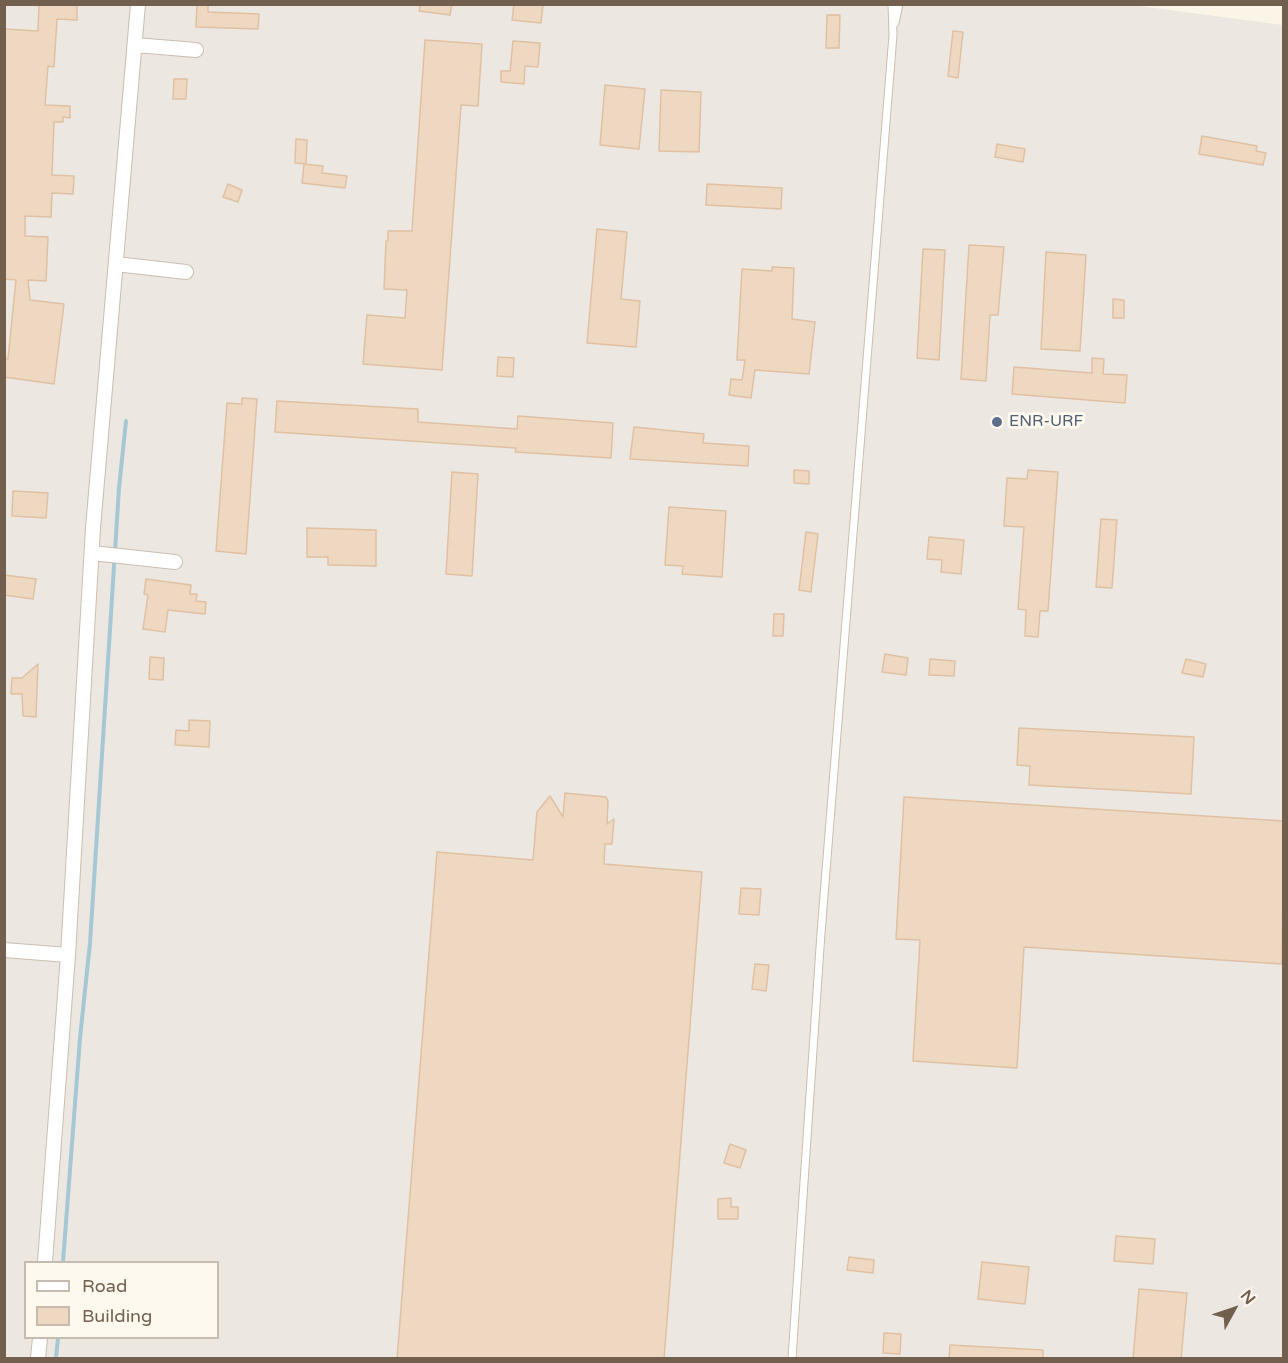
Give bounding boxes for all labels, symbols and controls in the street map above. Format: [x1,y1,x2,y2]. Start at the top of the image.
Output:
place label: ENR-URF [1009,412,1083,432]
marker: ENR-URF [990,415,1004,429]
legend [24,1261,219,1339]
text: Road [82,1275,127,1297]
north arrow [1204,1279,1264,1339]
text: N [1236,1286,1260,1309]
text: Building [82,1305,152,1327]

